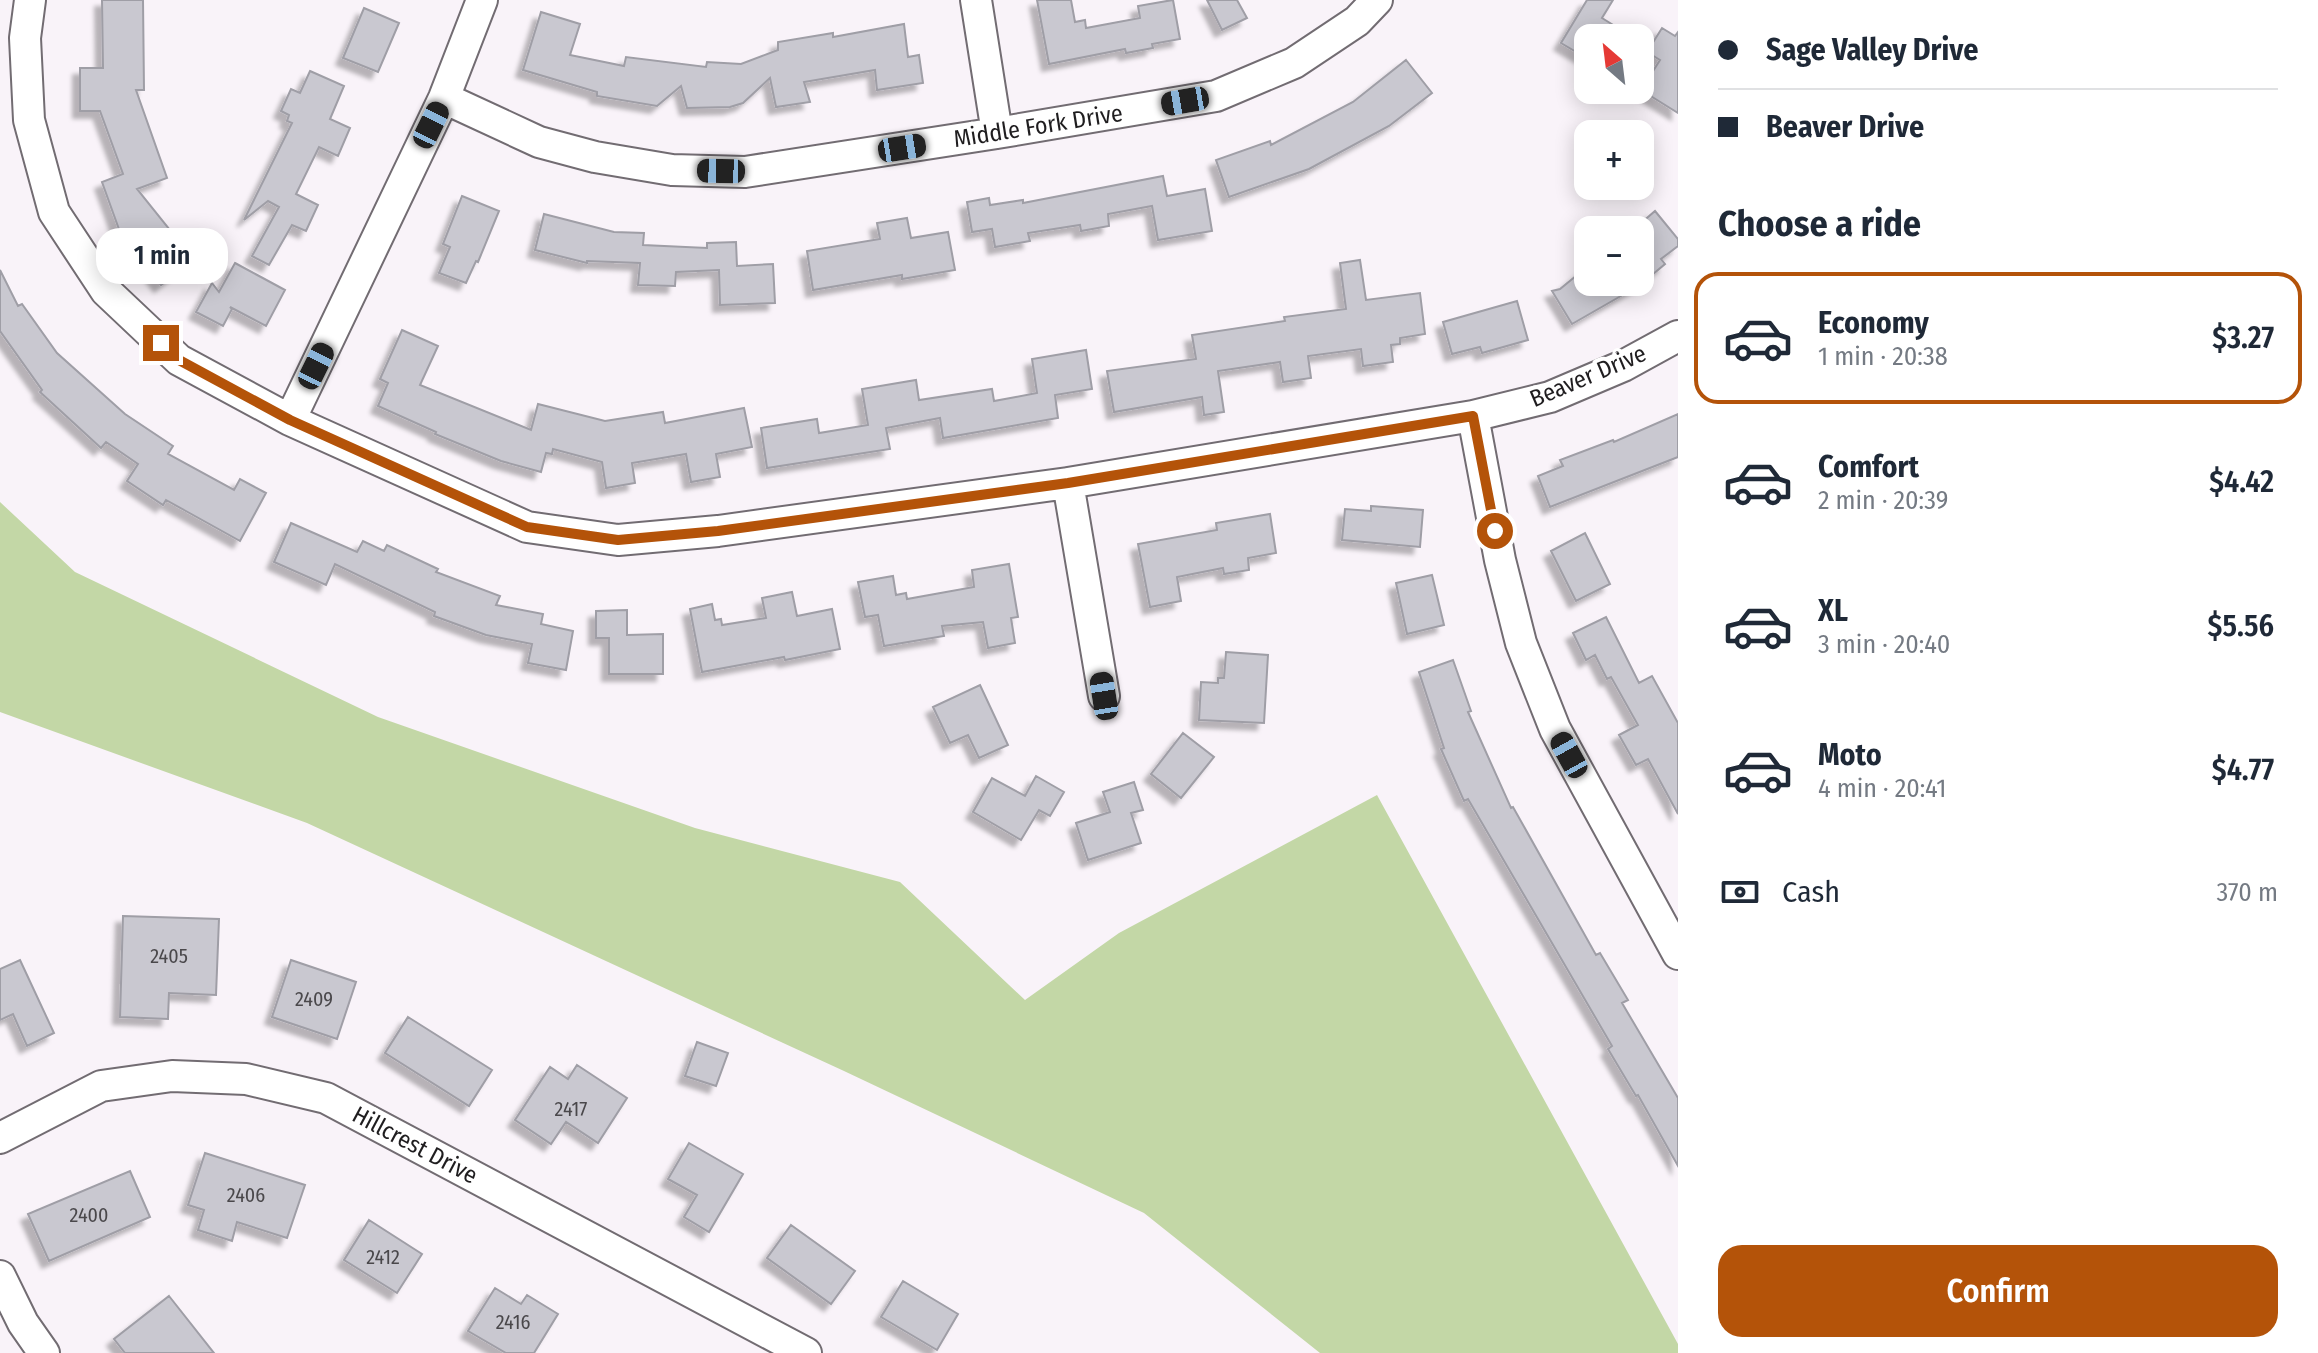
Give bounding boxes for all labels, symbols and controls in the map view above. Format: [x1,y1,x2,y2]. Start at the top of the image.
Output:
north arrow [1574,24,1654,104]
map controls [1574,24,1654,296]
text: Sage Valley Drive [1766,32,1978,68]
car [1159,85,1211,117]
car [410,98,452,152]
street label: Middle Fork Drive [951,99,1125,153]
text: Beaver Drive [1766,109,1924,145]
button: + [1574,120,1654,200]
car [876,132,928,164]
car [697,159,745,183]
text: Choose a ride [1718,202,1921,246]
button: − [1574,216,1654,296]
callout: 1 min [95,227,227,283]
text: 1 min [134,240,190,271]
icon: car [1722,302,1794,374]
text: Economy [1818,305,1929,341]
text: $3.27 [2212,320,2274,356]
route end [143,325,179,361]
car [295,339,337,393]
street label: Beaver Drive [1526,339,1650,413]
text: 1 min · 20:38 [1818,341,1948,372]
icon: car [1722,446,1794,518]
text: Comfort [1818,449,1919,485]
text: $4.42 [2209,464,2274,500]
text: 2 min · 20:39 [1818,485,1948,516]
route start [1477,513,1513,549]
icon: car [1722,590,1794,662]
text: XL [1818,593,1848,629]
text: $5.56 [2208,608,2274,644]
text: 3 min · 20:40 [1818,629,1950,660]
car [1088,670,1120,722]
car [1547,728,1591,782]
icon: car [1722,734,1794,806]
text: Moto [1818,737,1882,773]
text: $4.77 [2212,752,2274,788]
text: 4 min · 20:41 [1818,773,1946,804]
icon: cash [1718,870,1762,914]
text: Cash [1782,874,1840,910]
text: 370 m [2217,877,2278,908]
house number: 2405 [150,944,188,968]
house number: 2409 [295,987,333,1011]
house number: 2417 [555,1097,587,1121]
street label: Hillcrest Drive [348,1100,482,1190]
house number: 2406 [227,1183,265,1207]
house number: 2400 [70,1203,108,1227]
house number: 2412 [366,1245,400,1269]
button: Confirm [1718,1245,2278,1337]
house number: 2416 [496,1310,530,1334]

